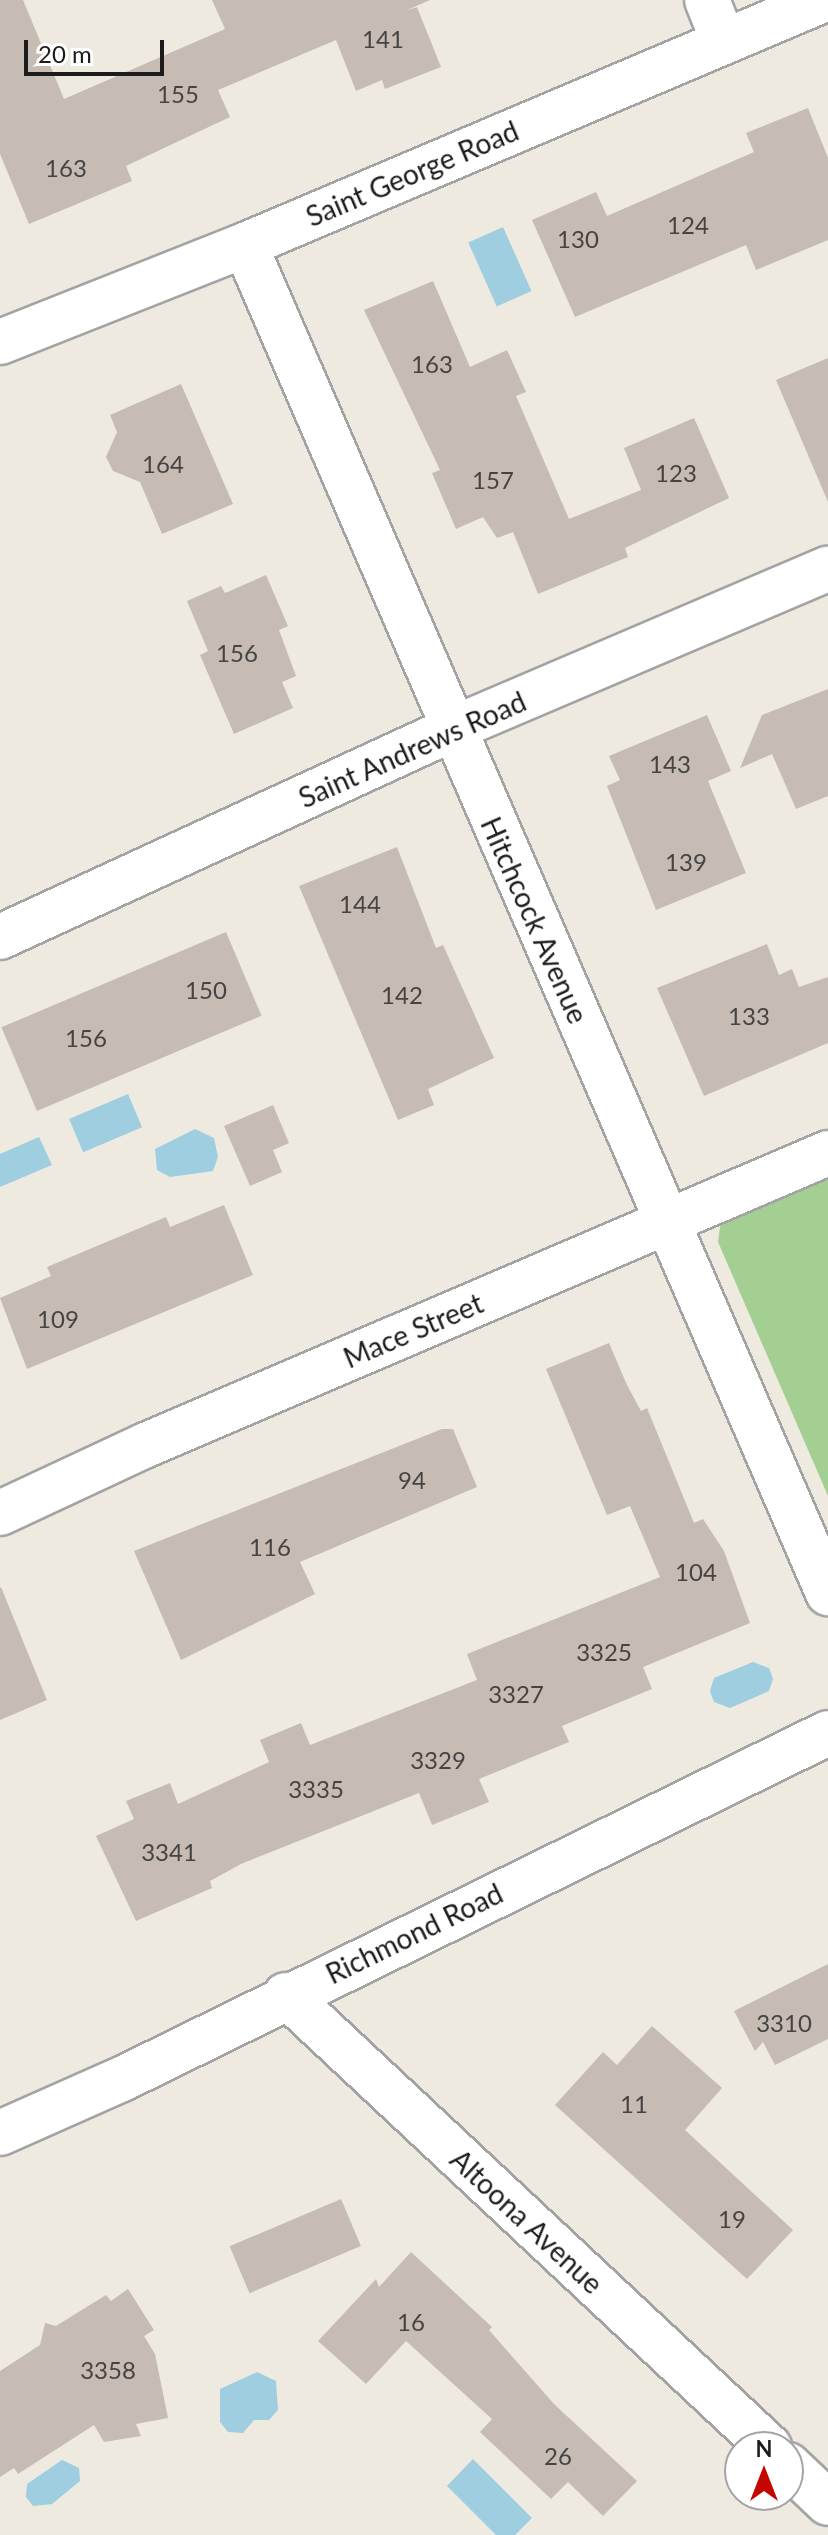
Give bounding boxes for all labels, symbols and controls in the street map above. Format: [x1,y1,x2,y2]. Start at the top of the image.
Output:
scale bar [28,24,168,74]
house number: 141 [362,25,404,53]
text: 20 m [38,39,92,68]
house number: 155 [157,80,199,108]
street label: Saint George Road [301,113,523,233]
house number: 163 [45,154,87,182]
house number: 124 [667,211,709,239]
house number: 130 [557,225,599,253]
house number: 163 [411,350,453,378]
house number: 164 [142,450,184,478]
house number: 123 [655,459,697,487]
house number: 157 [472,466,514,494]
house number: 156 [216,639,258,667]
street label: Saint Andrews Road [293,684,531,814]
house number: 143 [649,750,691,778]
street label: Hitchcock Avenue [474,811,596,1029]
house number: 139 [665,848,707,876]
house number: 144 [339,890,381,918]
house number: 150 [185,976,227,1004]
house number: 142 [381,981,423,1009]
house number: 133 [728,1002,770,1030]
house number: 156 [65,1024,107,1052]
street label: Mace Street [338,1286,488,1374]
house number: 109 [37,1305,79,1333]
house number: 94 [398,1466,426,1494]
house number: 116 [249,1533,291,1561]
house number: 104 [675,1558,717,1586]
house number: 3325 [576,1638,632,1666]
house number: 3327 [488,1680,544,1708]
house number: 3329 [410,1746,466,1774]
house number: 3335 [288,1775,344,1803]
house number: 3341 [141,1838,197,1866]
street label: Richmond Road [320,1876,508,1990]
house number: 3310 [756,2009,812,2037]
house number: 11 [620,2090,648,2118]
street label: Altoona Avenue [444,2142,610,2300]
house number: 19 [718,2205,746,2233]
house number: 16 [397,2308,425,2336]
house number: 3358 [80,2356,136,2384]
north arrow [724,2431,804,2511]
text: N [756,2435,772,2462]
house number: 26 [544,2442,572,2470]

